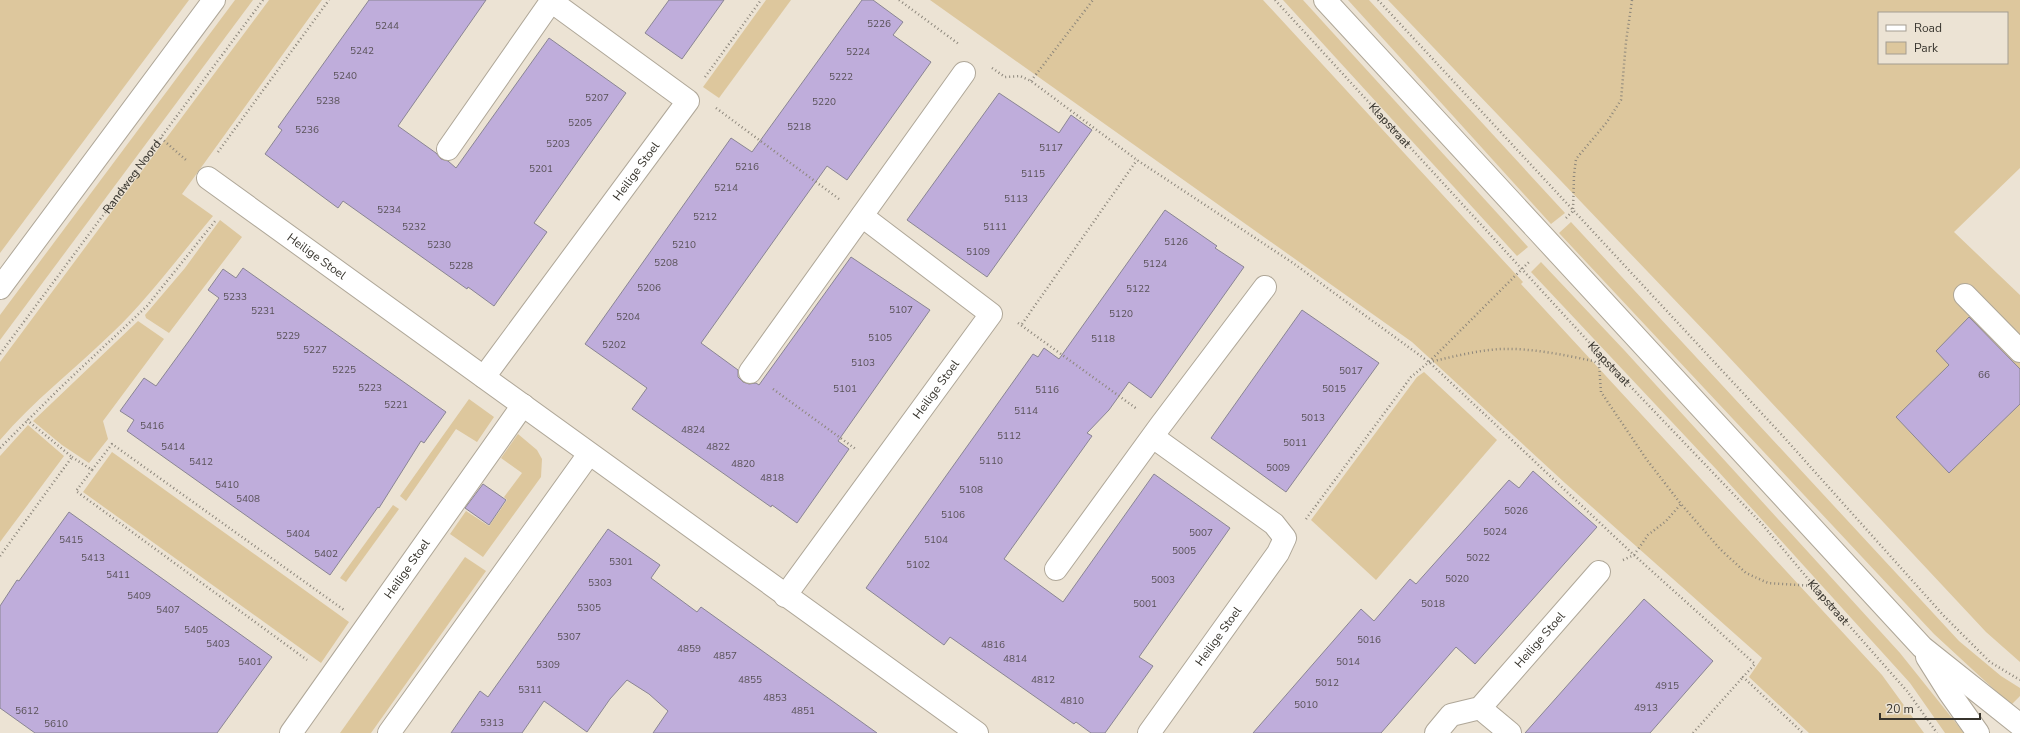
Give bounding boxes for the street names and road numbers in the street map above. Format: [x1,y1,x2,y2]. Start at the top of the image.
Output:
street label: Klapstraat [1365,99,1415,152]
street label: Randweg Noord [99,136,165,217]
street label: Heilige Stoel [609,138,663,204]
street label: Heilige Stoel [284,230,350,283]
street label: Klapstraat [1584,338,1635,390]
street label: Heilige Stoel [909,356,963,422]
street label: Heilige Stoel [381,536,434,602]
street label: Klapstraat [1804,576,1853,629]
street label: Heilige Stoel [1192,603,1245,669]
street label: Heilige Stoel [1511,608,1569,671]

